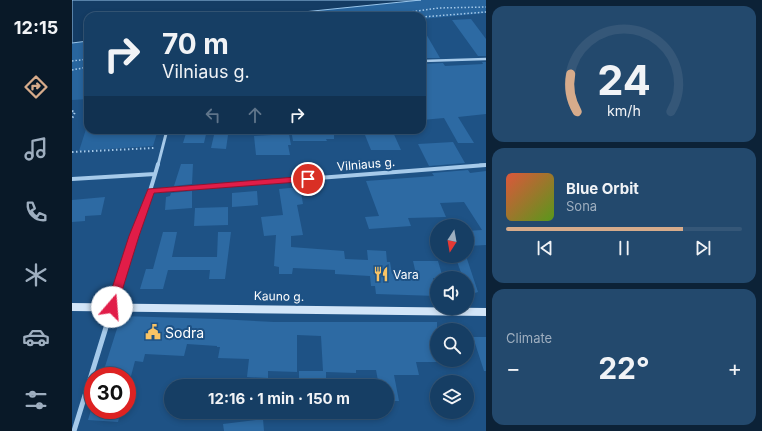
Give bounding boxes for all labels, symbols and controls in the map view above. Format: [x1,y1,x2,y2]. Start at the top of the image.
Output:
text: 12:15 [14,17,58,38]
text: 70 m [162,27,229,61]
icon: right [96,28,148,80]
text: 24 [597,55,651,105]
text: Vilniaus g. [162,61,250,82]
icon: directions [22,73,50,101]
text: km/h [607,101,641,118]
icon: left [202,104,224,126]
icon: ahead [244,104,266,126]
icon: right [286,104,308,126]
icon: music [22,135,50,163]
street label: Vilniaus g. [336,154,396,174]
pin [291,162,325,196]
icon: arrive [297,168,319,190]
text: Blue Orbit [566,179,639,198]
icon: phone [22,198,50,226]
text: Sona [566,198,597,214]
north arrow [430,219,474,263]
map controls [430,219,474,419]
icon: previous [534,237,556,259]
icon: pause [613,237,635,259]
icon: next [692,237,714,259]
icon: climate [22,261,50,289]
restaurant icon: Vara [372,265,390,283]
place label: Vara [393,267,419,282]
button: sound [430,271,474,315]
position arrow [91,286,133,328]
street label: Kauno g. [254,288,304,304]
icon: car [22,323,50,351]
public building icon: Sodra [144,323,162,341]
button: search [430,323,474,367]
place label: Sodra [165,324,204,341]
text: Climate [506,330,552,346]
text: 22° [598,350,650,386]
text: − [506,355,521,381]
text: + [727,355,742,381]
speed limit sign: 30 [84,367,136,419]
button: layers [430,375,474,419]
icon: filters [22,386,50,414]
text: 12:16 · 1 min · 150 m [208,389,350,408]

